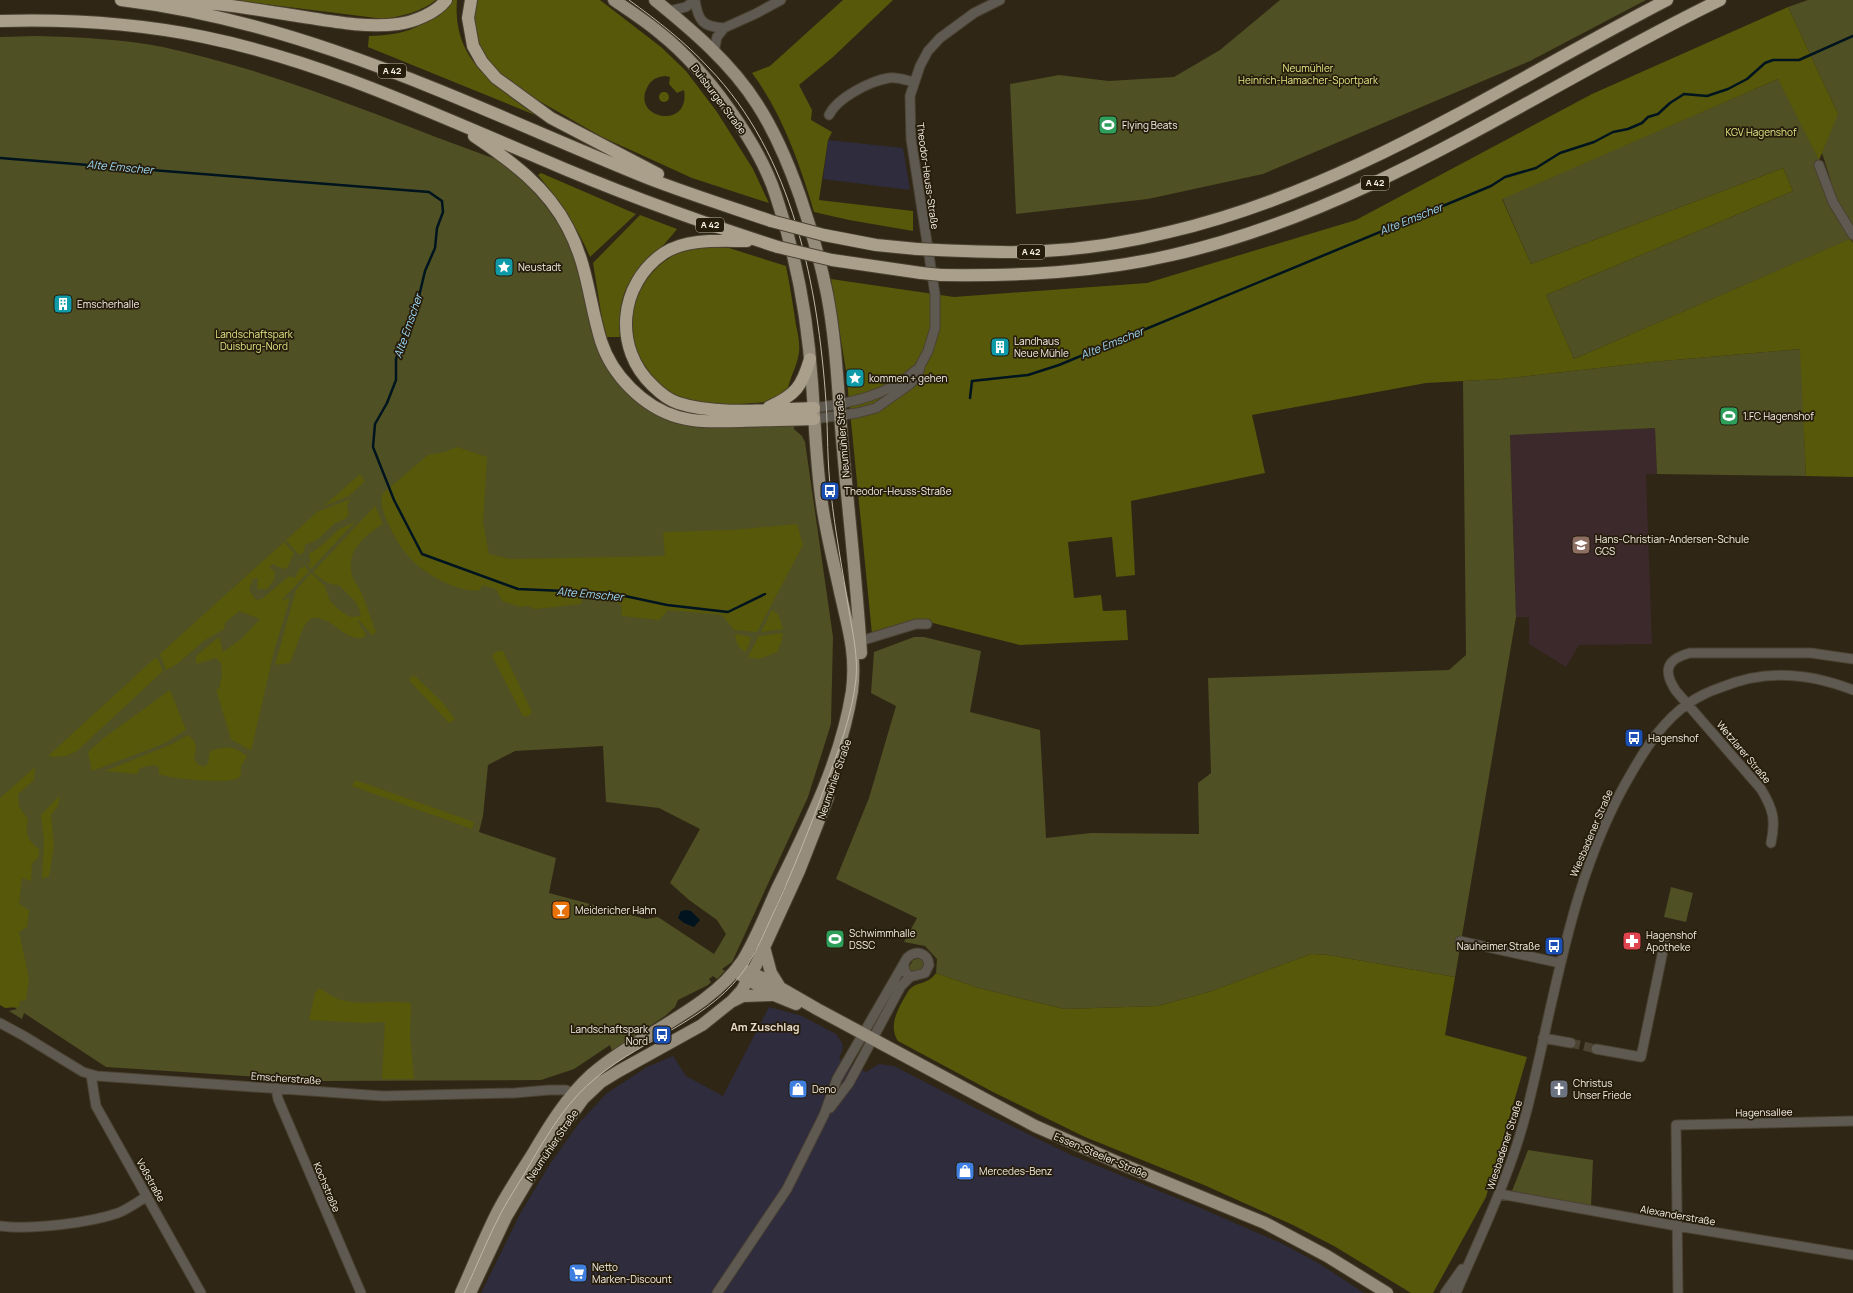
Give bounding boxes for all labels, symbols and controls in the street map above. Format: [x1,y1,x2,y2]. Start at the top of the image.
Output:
street label: Duisburger Straße [688,61,750,137]
park label: Neumühler Heinrich-Hamacher-Sportpark [1238,61,1379,87]
road number: A 42 [378,64,406,78]
sports icon: Flying Beats [1097,114,1119,136]
place label: Flying Beats [1122,118,1178,132]
street label: Theodor-Heuss-Straße [914,122,942,230]
park label: KGV Hagenshof [1726,125,1797,139]
water label: Alte Emscher [86,156,156,177]
road number: A 42 [1361,176,1389,190]
water label: Alte Emscher [1377,198,1446,238]
road number: A 42 [696,218,724,232]
road number: A 42 [1017,245,1045,259]
place icon: Neustadt [493,256,515,278]
place label: Neustadt [518,260,561,274]
water label: Alte Emscher [390,290,426,360]
building icon: Emscherhalle [52,293,74,315]
place label: Emscherhalle [77,297,140,311]
water label: Alte Emscher [1078,322,1147,362]
park label: Landschaftspark Duisburg-Nord [215,327,294,353]
place label: Landhaus Neue Mühle [1014,334,1069,360]
building icon: Landhaus Neue Mühle [989,336,1011,358]
place icon: kommen + gehen [844,367,866,389]
place label: kommen + gehen [869,371,948,385]
street label: Neumühler Straße [831,394,853,478]
sports icon: 1.FC Hagenshof [1718,405,1740,427]
place label: 1.FC Hagenshof [1743,409,1814,423]
bus stop icon: Theodor-Heuss-Straße [819,480,841,502]
place label: Theodor-Heuss-Straße [844,484,952,498]
place label: Hans-Christian-Andersen-Schule GGS [1595,532,1749,558]
school or university icon: Hans-Christian-Andersen-Schule GGS [1570,534,1592,556]
water label: Alte Emscher [556,583,626,604]
street label: Wetzlarer Straße [1714,718,1774,786]
bus stop icon: Hagenshof [1623,727,1645,749]
place label: Hagenshof [1648,731,1699,745]
street label: Neumühler Straße [814,737,854,821]
street label: Wiesbadener Straße [1566,787,1616,879]
bar icon: Meidericher Hahn [550,899,572,921]
place label: Meidericher Hahn [575,903,657,917]
place label: Schwimmhalle DSSC [849,926,916,952]
sports icon: Schwimmhalle DSSC [824,928,846,950]
place label: Hagenshof Apotheke [1646,928,1697,954]
pharmacy icon: Hagenshof Apotheke [1621,930,1643,952]
bus stop icon: Nauheimer Straße [1543,935,1565,957]
place label: Nauheimer Straße [1457,939,1540,953]
district label: Am Zuschlag [730,1019,800,1034]
place label: Landschaftspark Nord [570,1022,649,1048]
bus stop icon: Landschaftspark Nord [651,1024,673,1046]
street label: Emscherstraße [250,1069,322,1087]
place label: Christus Unser Friede [1573,1076,1631,1102]
shop icon: Deno [787,1078,809,1100]
church icon: Christus Unser Friede [1548,1078,1570,1100]
place label: Deno [812,1082,836,1096]
street label: Wiesbadener Straße [1483,1098,1525,1192]
street label: Hagensallee [1735,1104,1793,1119]
street label: Neumühler Straße [523,1106,581,1184]
street label: Essen-Steeler-Straße [1052,1129,1150,1181]
street label: Voßstraße [133,1156,169,1204]
street label: Kochstraße [310,1160,344,1214]
shop icon: Mercedes-Benz [954,1160,976,1182]
place label: Mercedes-Benz [979,1164,1052,1178]
street label: Alexanderstraße [1639,1202,1717,1229]
place label: Netto Marken-Discount [592,1260,672,1286]
supermarket icon: Netto Marken-Discount [567,1262,589,1284]

